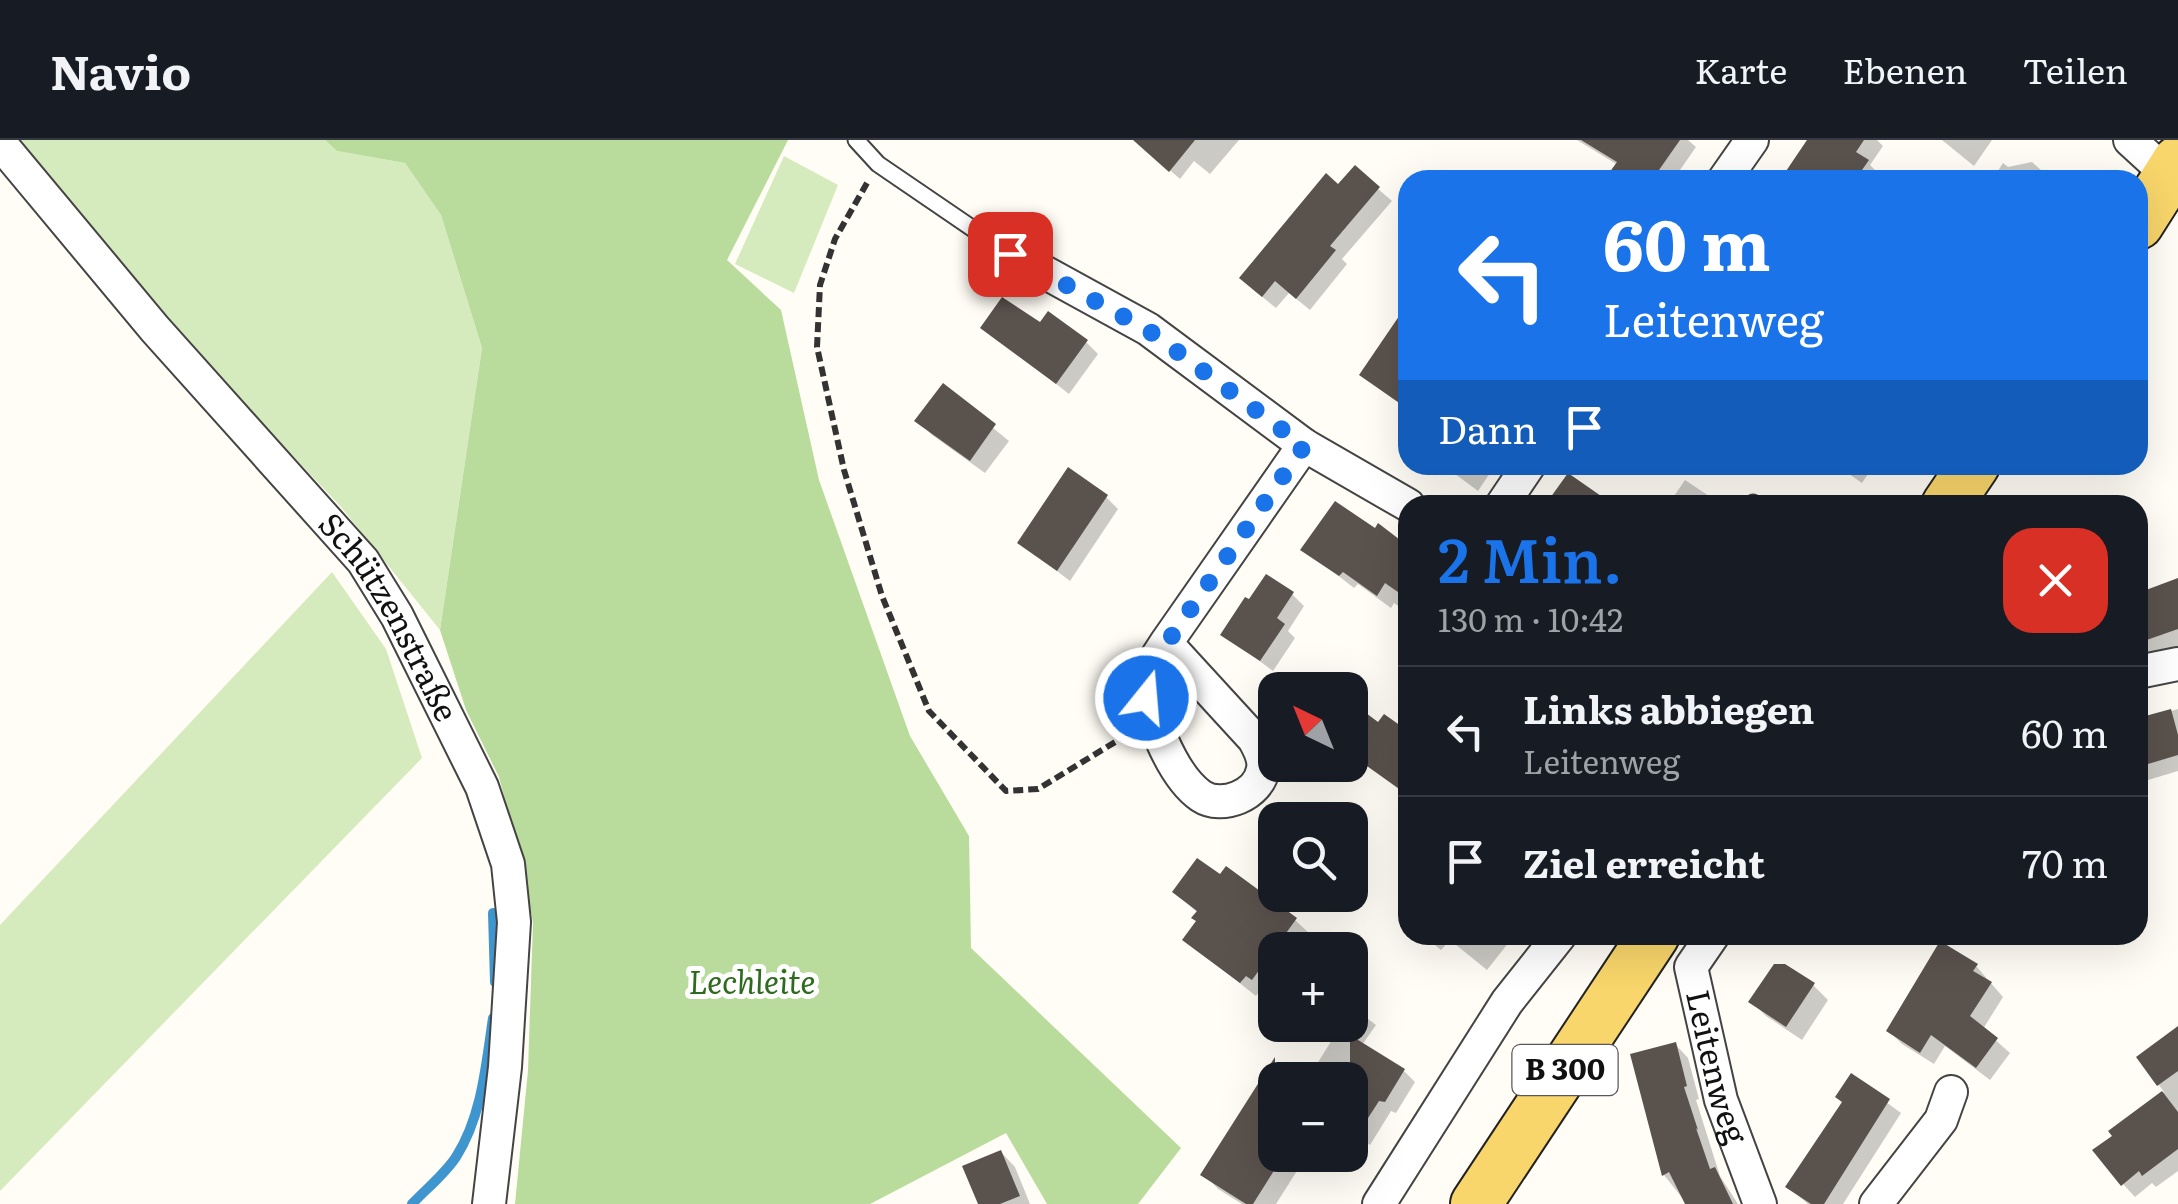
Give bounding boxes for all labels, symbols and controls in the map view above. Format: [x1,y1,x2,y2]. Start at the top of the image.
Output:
text: Navio [50,34,191,105]
text: Karte [1694,43,1787,95]
text: Ebenen [1842,43,1967,95]
text: Teilen [2022,43,2128,95]
text: 60 m [1603,189,1771,293]
icon: left [1438,210,1568,340]
pin [968,212,1053,297]
icon: arrive [983,227,1038,282]
text: Leitenweg [1603,284,1824,351]
text: Dann [1438,399,1537,456]
icon: arrive [1557,400,1612,455]
street label: Schützenstraße [309,500,473,729]
text: 2 Min. [1438,512,1623,601]
button: close [2003,528,2108,633]
text: 130 m · 10:42 [1438,594,1623,642]
position arrow [1094,646,1198,750]
north arrow [1258,672,1368,782]
map controls [1258,672,1368,1172]
text: Links abbiegen [1523,679,1814,736]
text: 60 m [2021,703,2108,760]
icon: left [1438,704,1493,759]
text: Leitenweg [1523,736,1680,784]
button: search [1258,802,1368,912]
text: Ziel erreicht [1523,833,1765,890]
text: 70 m [2022,833,2108,890]
icon: arrive [1438,834,1493,889]
button: + [1258,932,1368,1042]
park label: Lechleite [688,956,816,1004]
street label: Leitenweg [1676,985,1762,1150]
road number: B 300 [1512,1045,1618,1095]
button: − [1258,1062,1368,1172]

